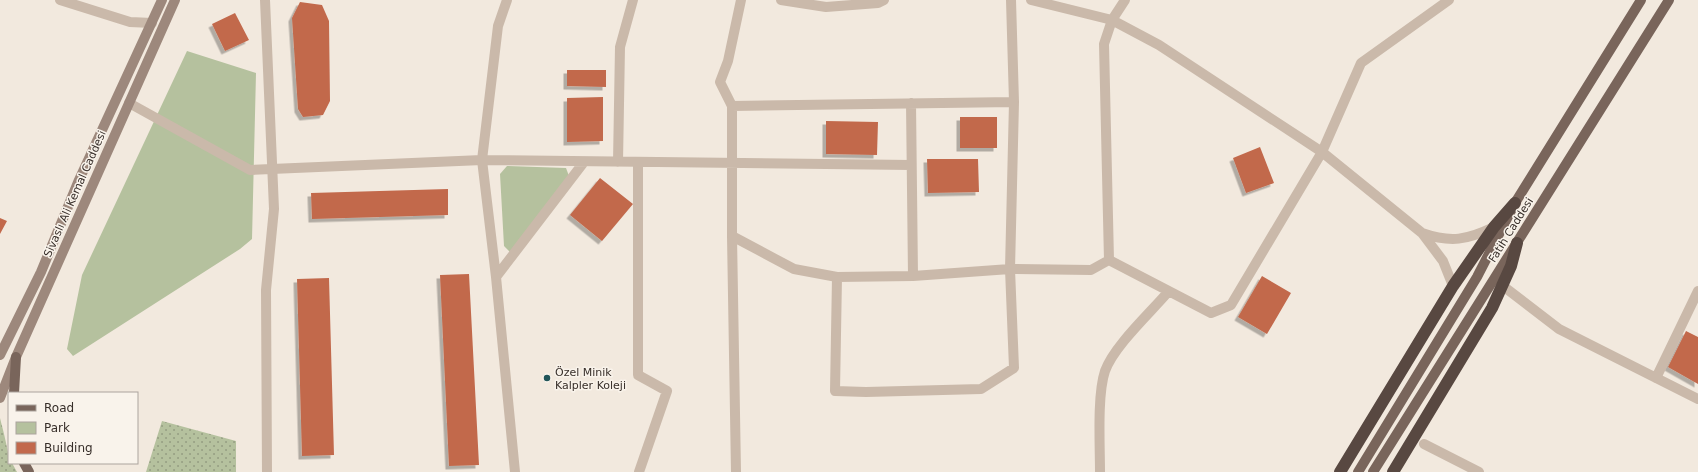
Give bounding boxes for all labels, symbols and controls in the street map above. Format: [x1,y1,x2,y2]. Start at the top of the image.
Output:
street label: Sivaslı Ali Kemal Caddesi [41,129,109,259]
street label: Fatih Caddesi [1486,195,1536,265]
place label: Özel Minik Kalpler Koleji [555,366,626,392]
marker: Özel Minik Kalpler Koleji [542,373,552,383]
legend [8,392,138,464]
text: Road [44,401,74,415]
text: Park [44,421,70,435]
text: Building [44,441,93,455]

